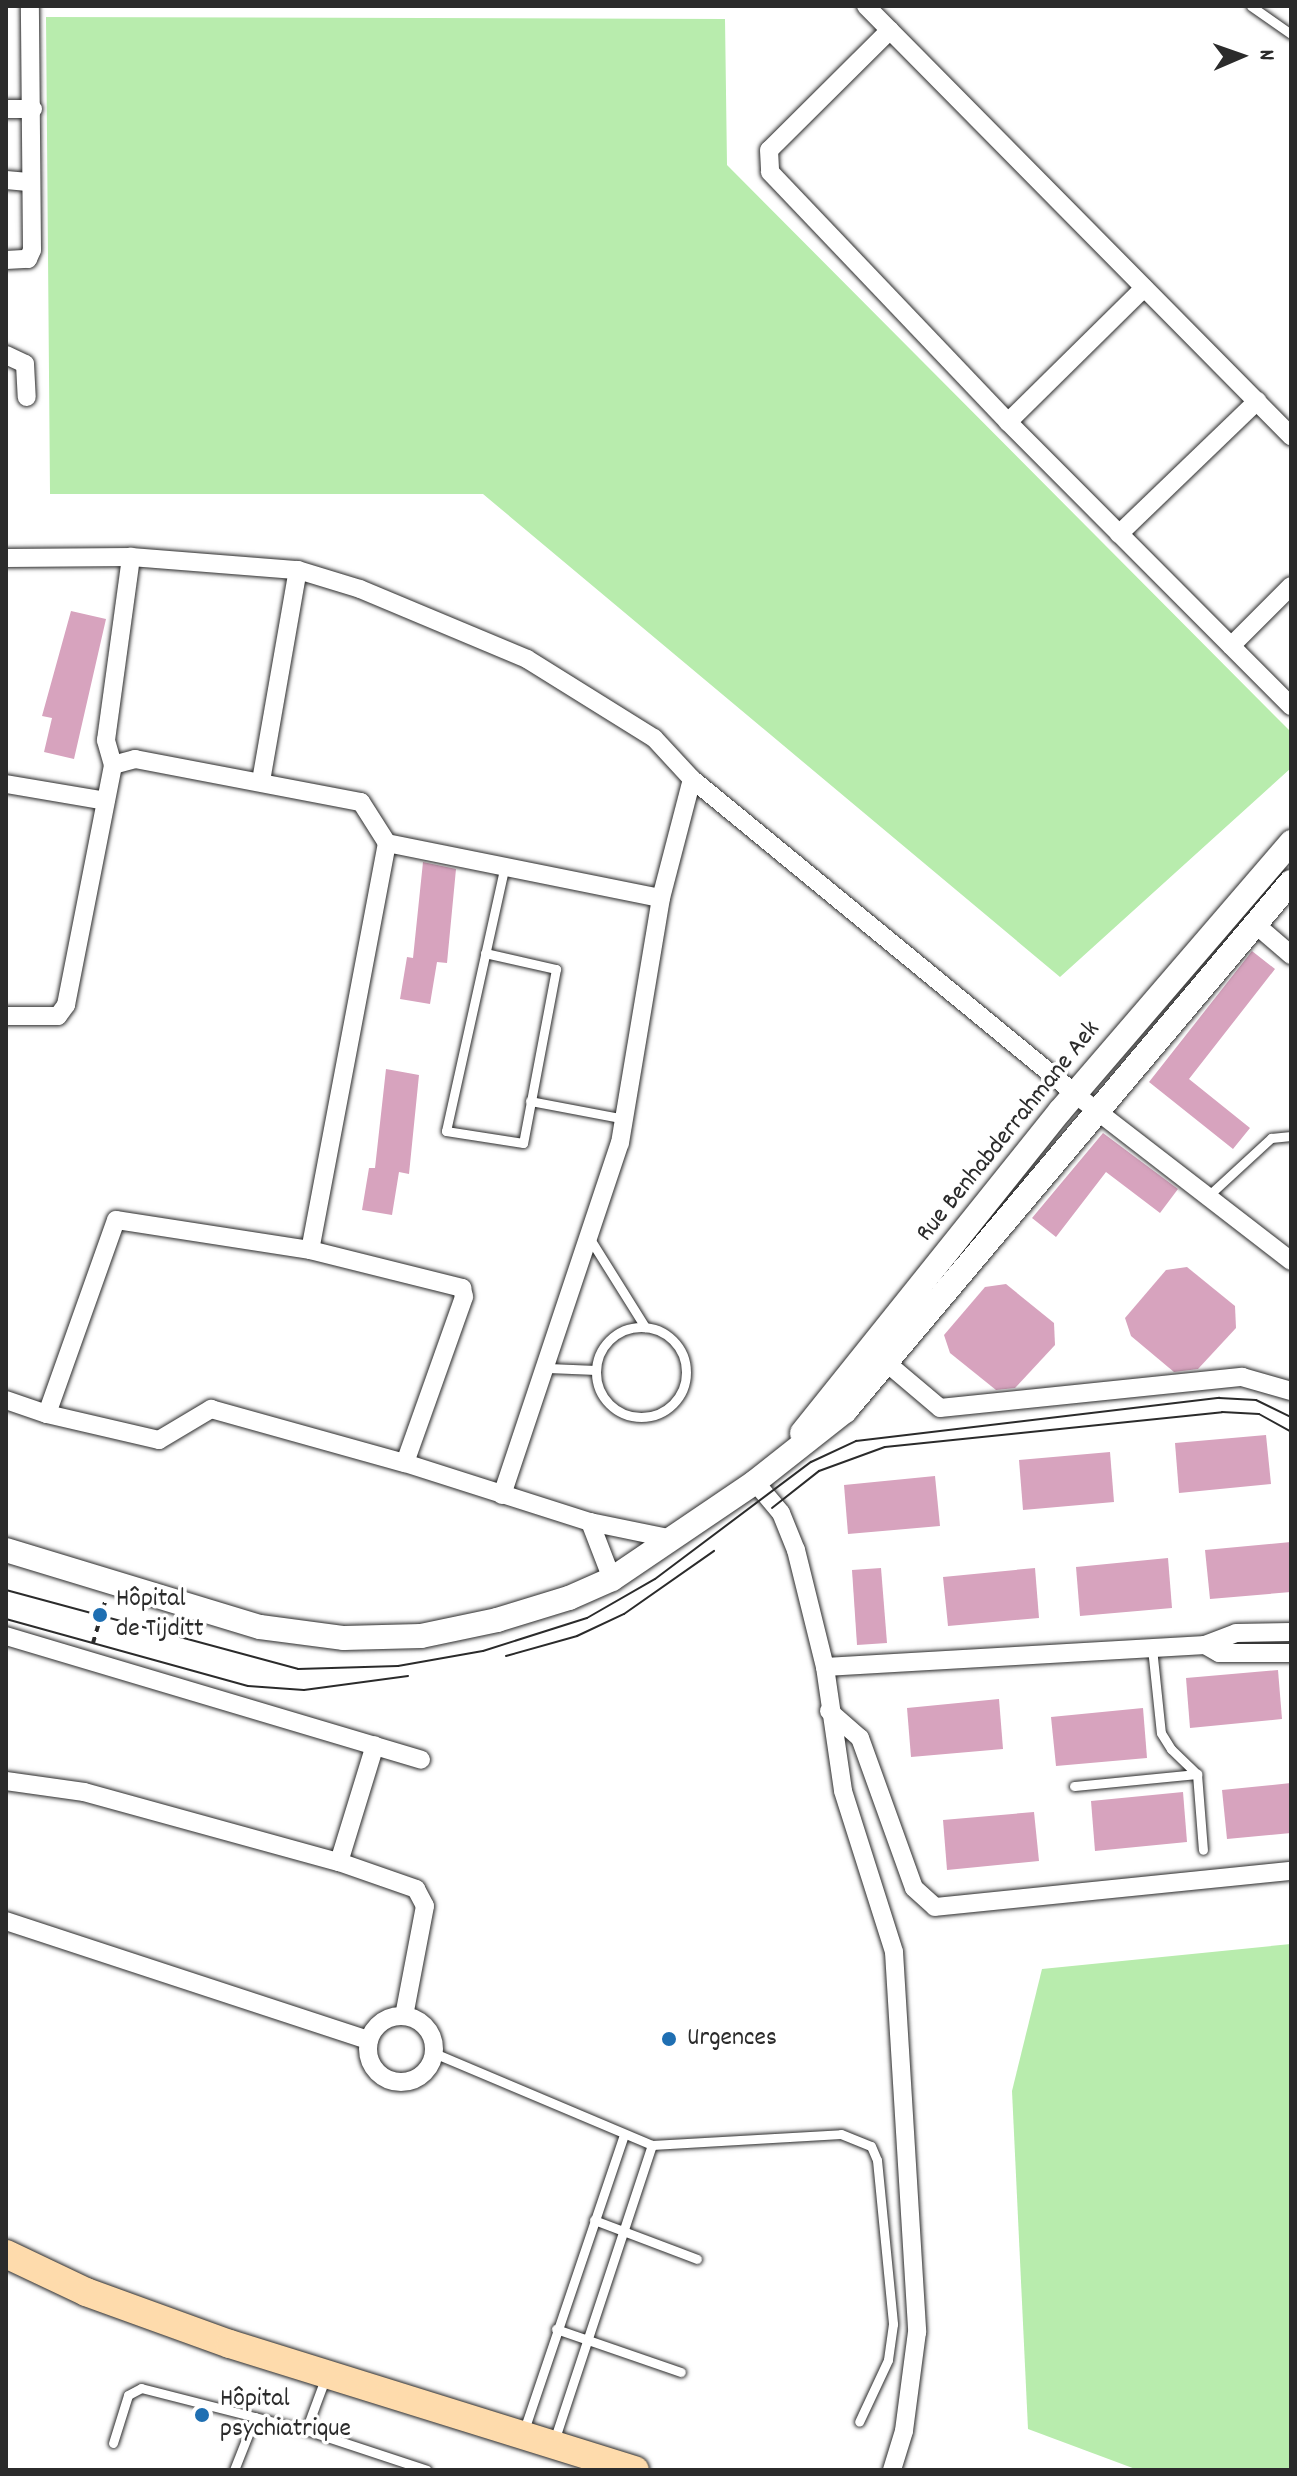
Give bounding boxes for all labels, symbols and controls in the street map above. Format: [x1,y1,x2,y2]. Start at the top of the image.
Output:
north arrow [1201,16,1281,96]
text: N [1250,49,1281,61]
street label: Rue Benhabderrahmane Aek [910,1015,1108,1249]
place label: Hôpital de Tijditt [116,1584,204,1646]
marker: Hôpital de Tijditt [91,1606,109,1624]
place label: Urgences [687,2023,777,2055]
marker: Urgences [658,2028,680,2050]
place label: Hôpital psychiatrique [220,2384,351,2446]
marker: Hôpital psychiatrique [191,2404,213,2426]

